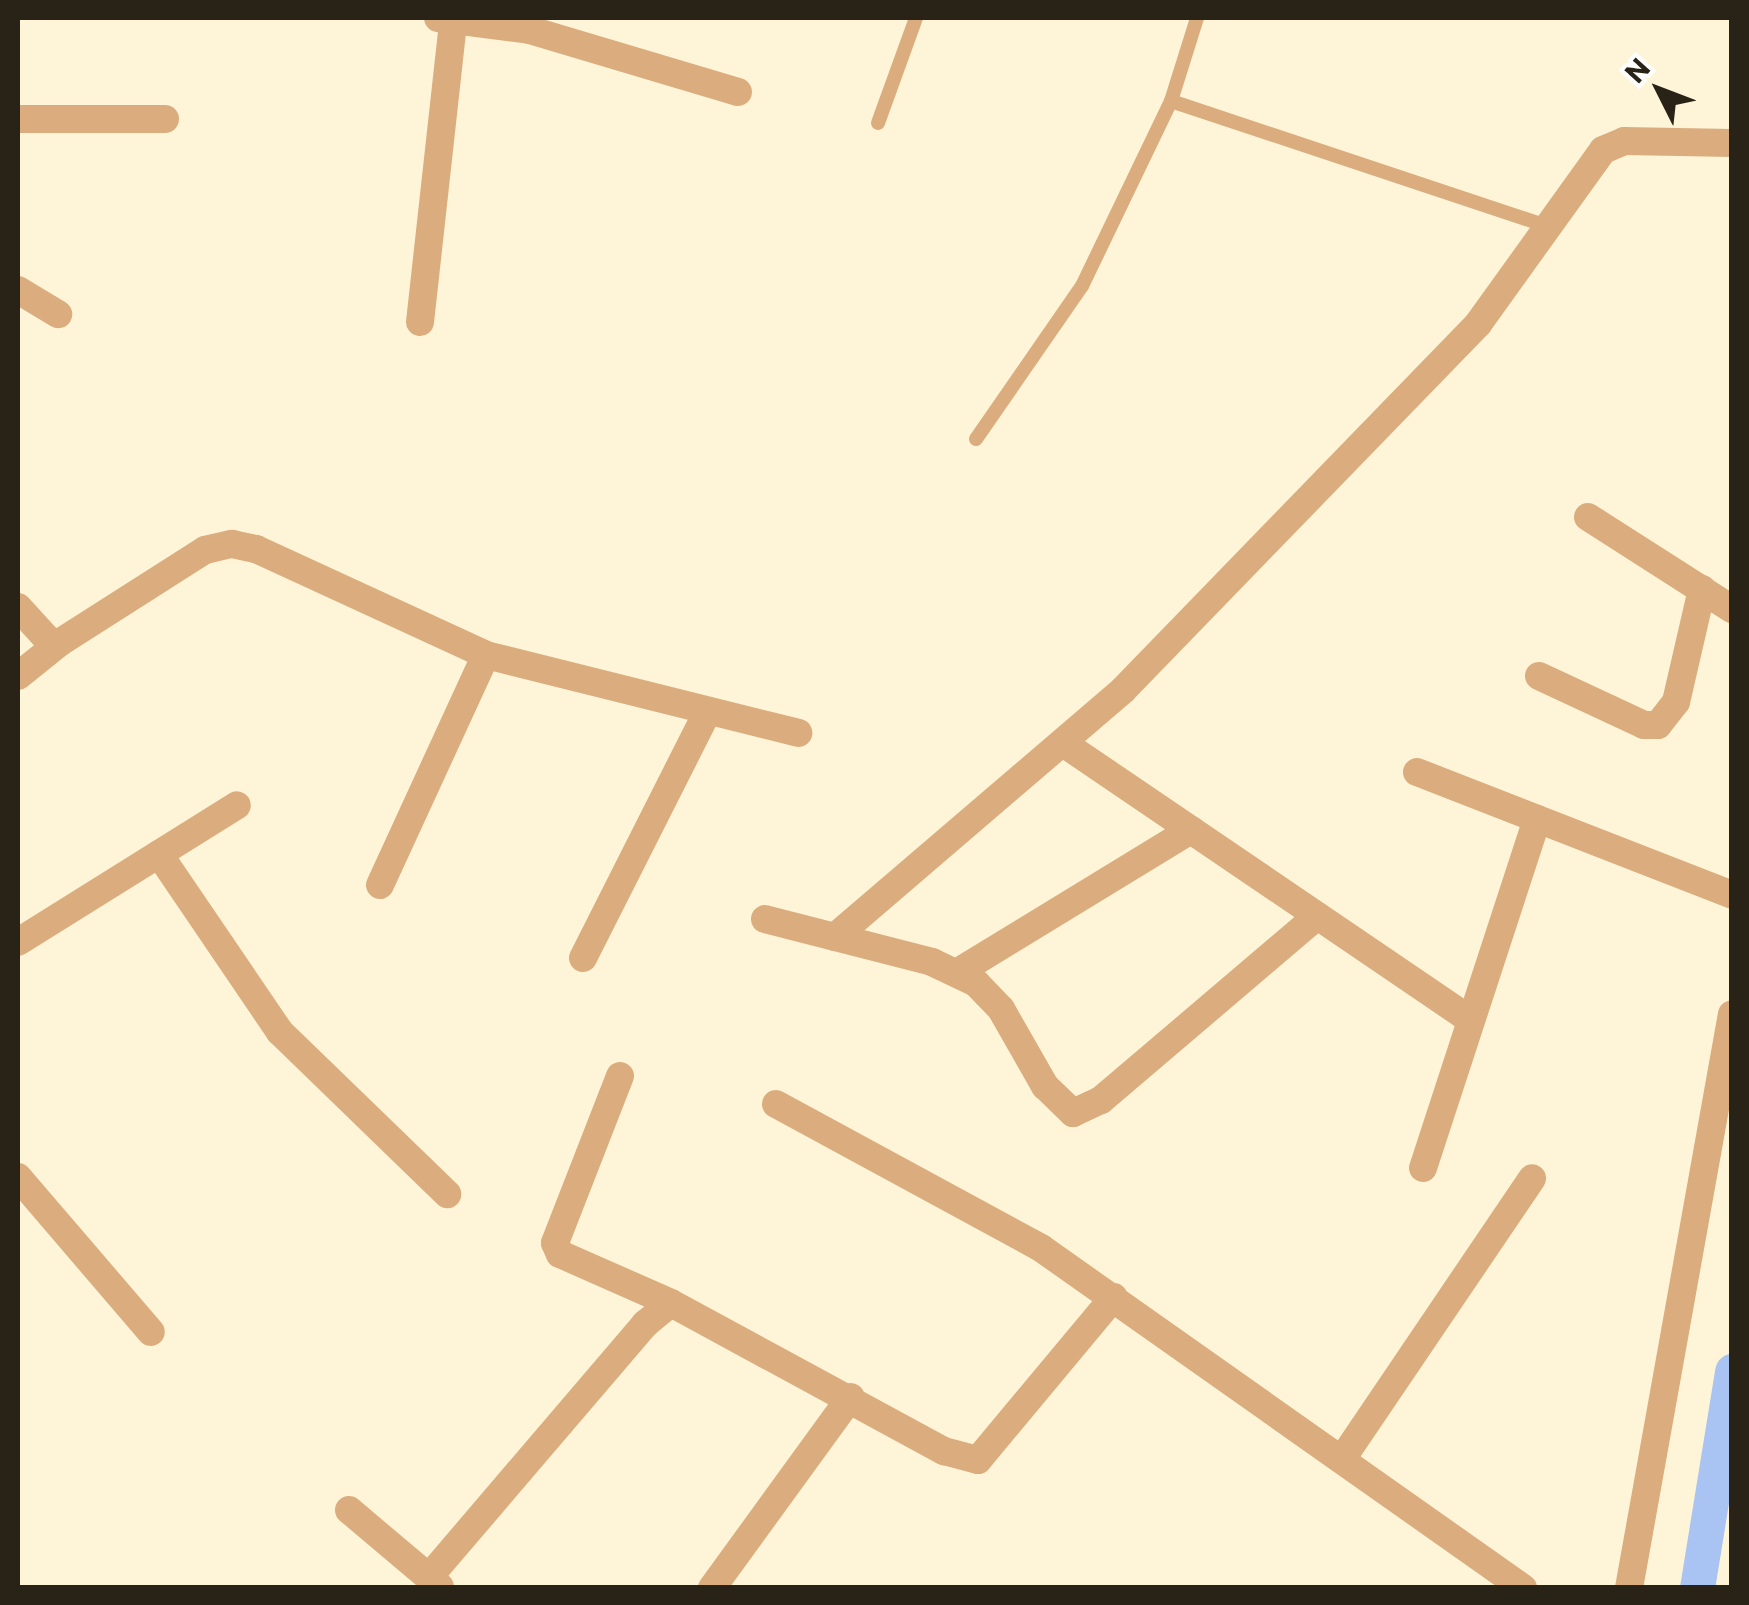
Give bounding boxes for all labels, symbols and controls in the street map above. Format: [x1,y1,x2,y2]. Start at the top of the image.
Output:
north arrow [1609,40,1709,140]
text: N [1617,51,1656,89]

